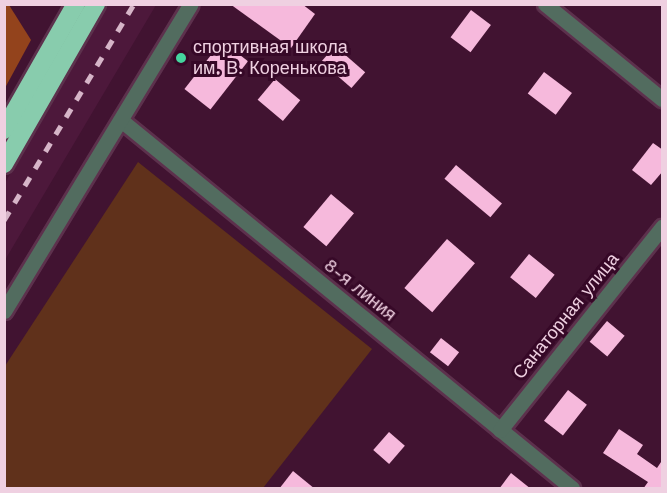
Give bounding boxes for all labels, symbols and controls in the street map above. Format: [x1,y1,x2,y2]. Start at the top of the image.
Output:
place label: спортивная школа им. В. Коренькова [193,37,348,80]
marker: спортивная школа им. В. Коренькова [174,51,188,65]
street label: Санаторная улица [508,249,624,383]
street label: 8-я линия [320,254,400,326]

